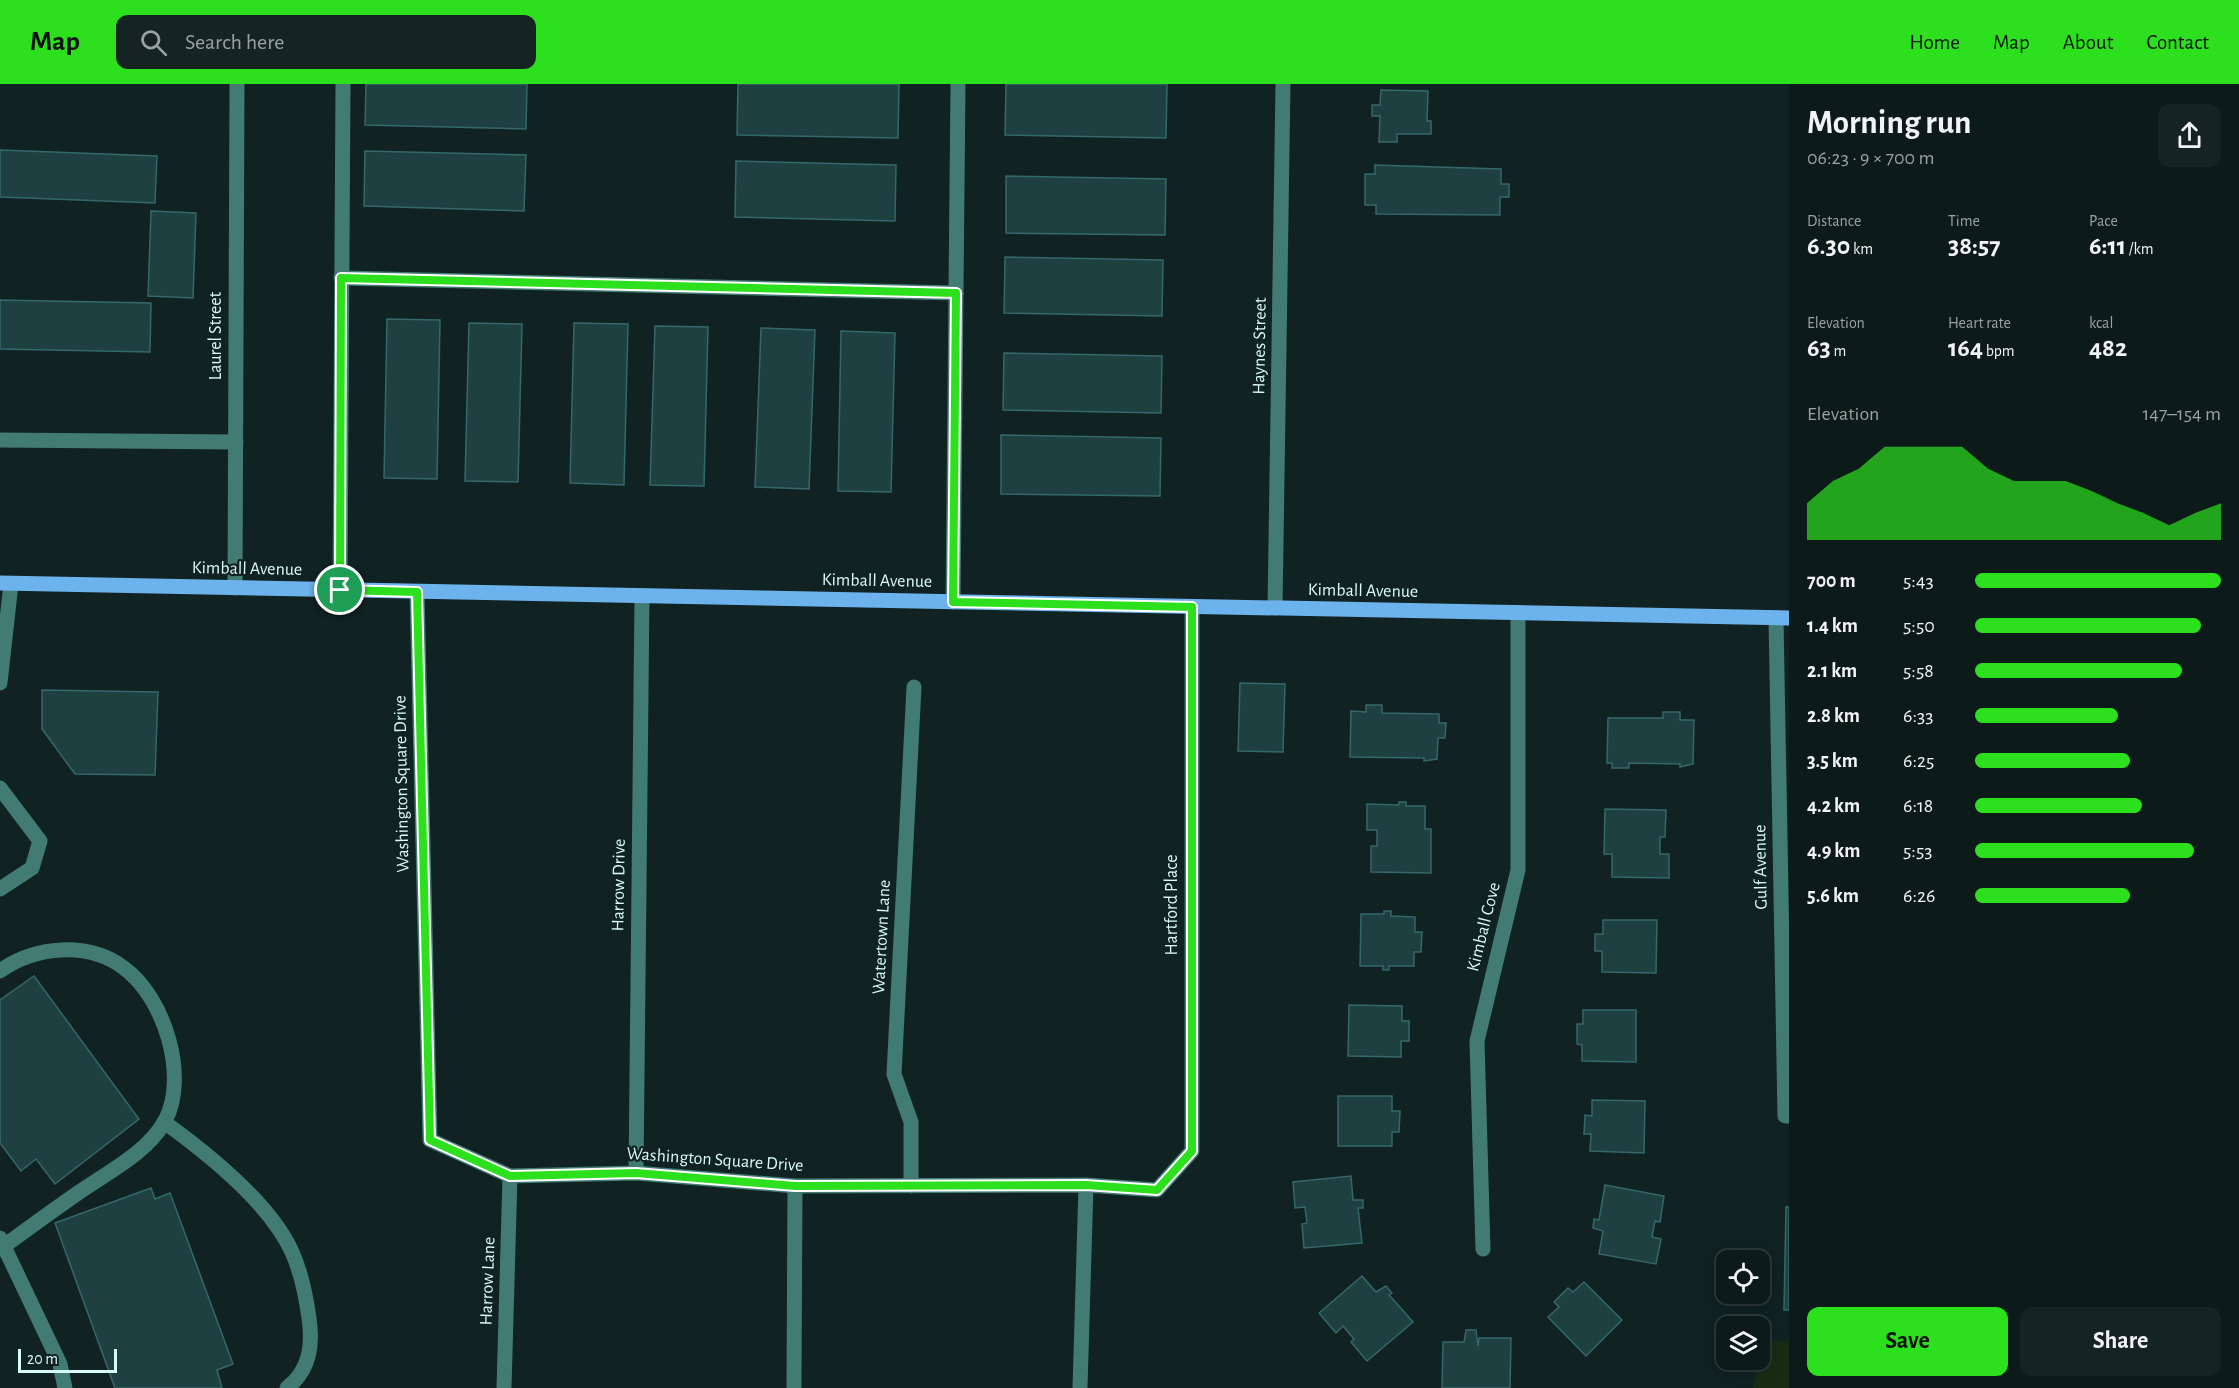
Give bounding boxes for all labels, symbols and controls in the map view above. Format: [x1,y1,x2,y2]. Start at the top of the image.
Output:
search box [116,15,536,69]
icon: search [137,26,170,59]
text: Map [30,28,80,56]
text: Search here [185,31,284,53]
text: Home [1909,32,1960,53]
text: Map [1993,32,2030,53]
text: About [2063,32,2113,53]
text: Contact [2146,32,2209,53]
button: share [2158,104,2221,167]
text: Morning run [1807,107,1971,140]
text: 06:23 · 9 × 700 m [1807,148,1934,168]
text: Distance [1807,213,1861,229]
text: Time [1948,213,1980,229]
text: Pace [2089,213,2118,229]
text: 6.30 [1807,233,1850,259]
text: 38:57 [1948,233,2000,259]
text: 6:11 [2089,233,2126,259]
text: km [1850,241,1873,257]
text: /km [2126,241,2154,257]
street label: Laurel Street [207,291,225,380]
street label: Haynes Street [1250,297,1270,395]
text: Elevation [1807,315,1865,331]
text: Heart rate [1948,315,2011,331]
text: kcal [2089,315,2113,331]
text: 63 [1807,335,1831,361]
text: 164 [1948,335,1983,361]
text: 482 [2089,335,2127,361]
text: m [1831,343,1846,359]
text: bpm [1983,343,2015,359]
text: Elevation [1807,404,1879,424]
text: 147–154 m [2142,404,2221,424]
street label: Kimball Avenue [192,559,302,579]
pin [314,564,365,615]
street label: Kimball Avenue [822,571,932,591]
text: 700 m [1807,571,1856,591]
text: 5:43 [1903,571,1934,591]
icon: arrive [323,573,356,606]
street label: Kimball Avenue [1308,581,1418,601]
text: 1.4 km [1807,616,1858,636]
text: 5:50 [1903,616,1935,636]
text: 2.1 km [1807,661,1857,681]
text: 5:58 [1903,661,1934,681]
street label: Washington Square Drive [391,695,413,873]
text: 2.8 km [1807,706,1860,726]
text: 6:33 [1903,706,1933,726]
text: 3.5 km [1807,751,1858,771]
text: 6:25 [1903,751,1934,771]
text: 4.2 km [1807,796,1860,816]
text: 6:18 [1903,796,1933,816]
street label: Gulf Avenue [1751,824,1771,910]
street label: Harrow Drive [609,838,629,932]
text: 4.9 km [1807,841,1860,861]
text: 5:53 [1903,841,1933,861]
street label: Hartford Place [1163,855,1181,955]
street label: Watertown Lane [870,879,894,995]
street label: Kimball Cove [1464,881,1504,973]
text: 5.6 km [1807,886,1859,906]
text: 6:26 [1903,886,1935,906]
street label: Washington Square Drive [626,1145,804,1175]
street label: Harrow Lane [477,1236,499,1326]
map controls [1716,1250,1770,1370]
button: locate [1716,1250,1770,1304]
button: Save [1807,1307,2008,1376]
button: Share [2020,1307,2221,1376]
button: layers [1716,1316,1770,1370]
scale bar [18,1346,117,1374]
text: 20 m [27,1351,58,1367]

